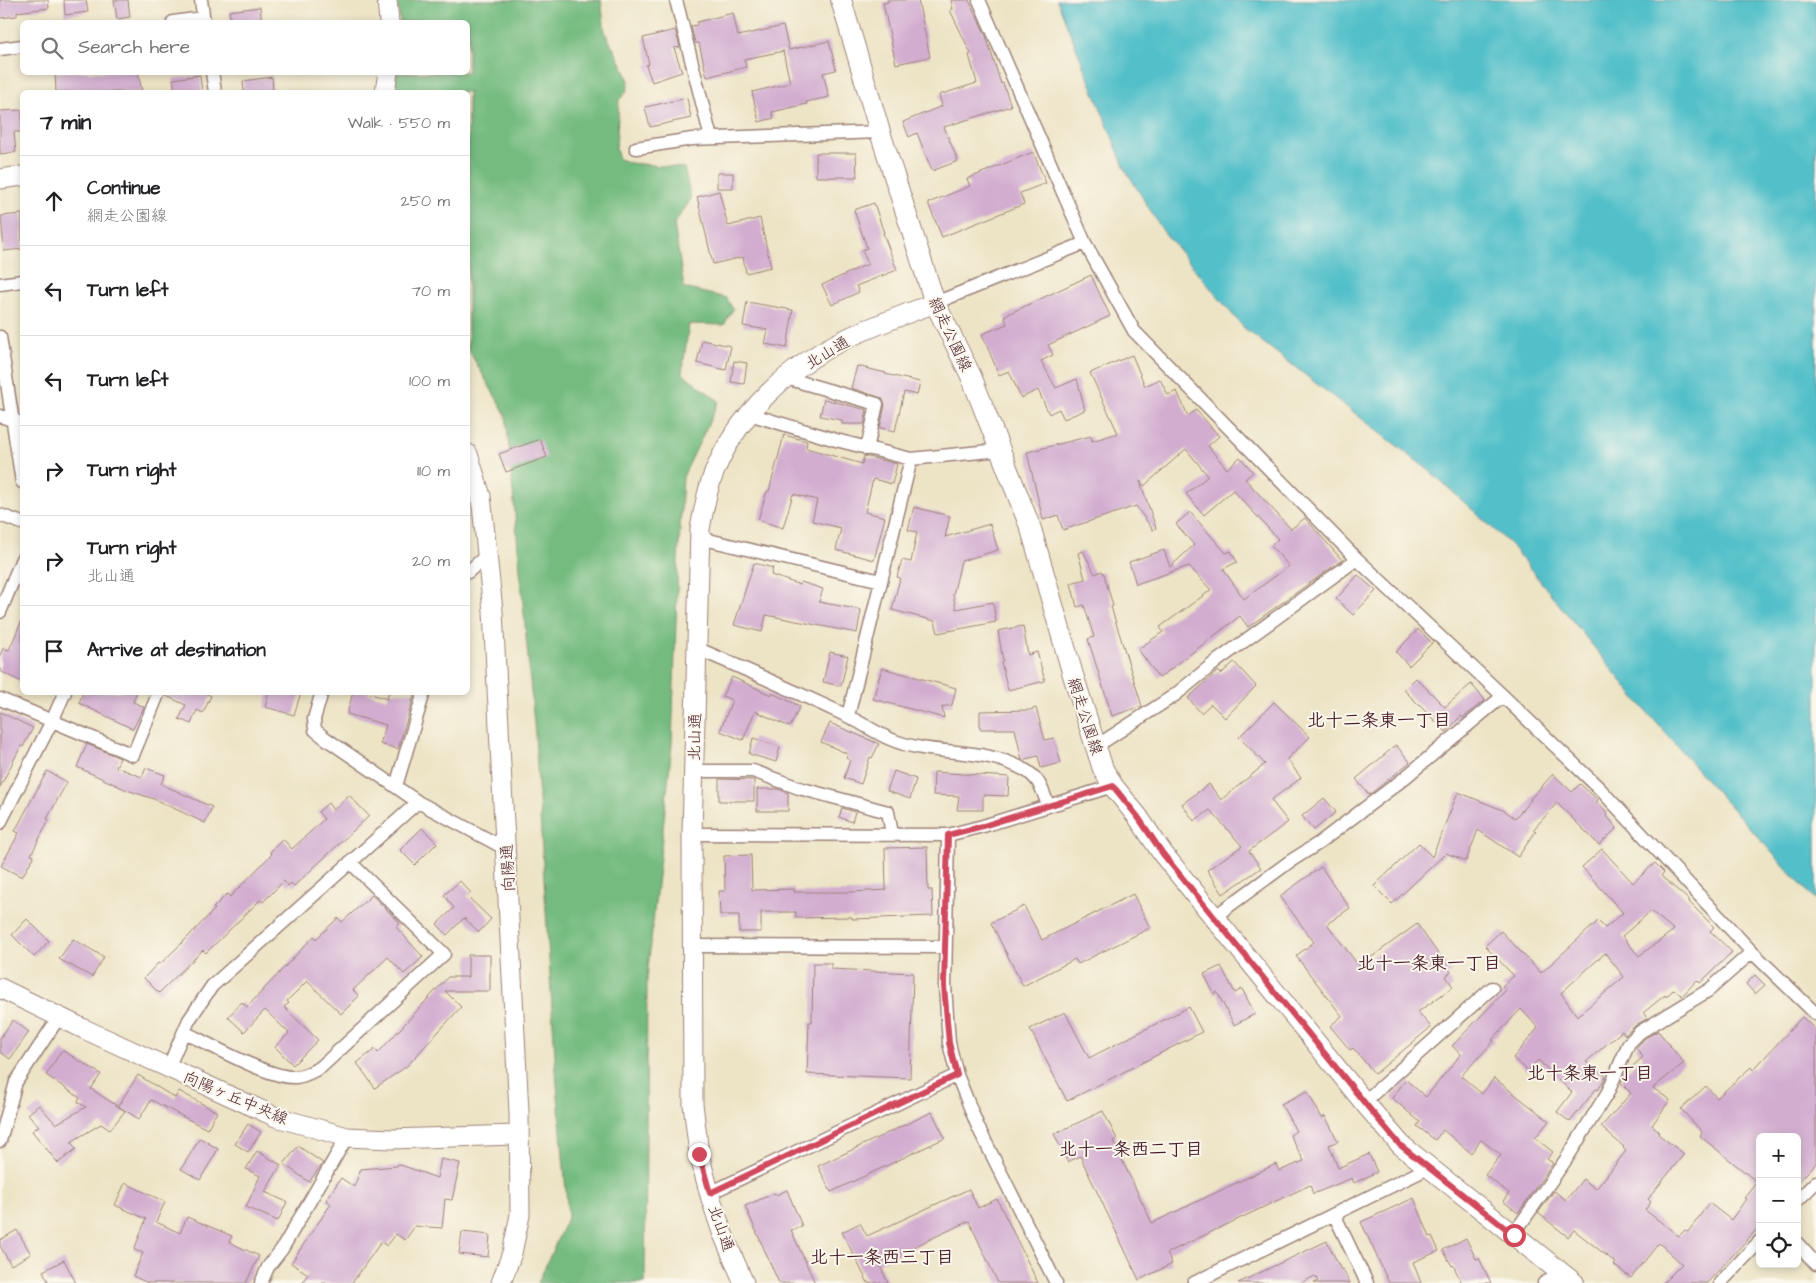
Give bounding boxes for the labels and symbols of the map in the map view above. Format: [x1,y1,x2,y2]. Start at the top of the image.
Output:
street label: 網走公園線 [923,294,977,375]
street label: 北山通 [801,331,854,375]
street label: 網走公園線 [1062,675,1108,758]
district label: 北十二条東一丁目 [1307,708,1451,733]
street label: 北山通 [684,713,706,761]
street label: 向陽通 [496,843,520,892]
district label: 北十一条東一丁目 [1357,951,1501,976]
district label: 北十条東一丁目 [1527,1061,1653,1086]
street label: 向陽ヶ丘中央線 [180,1066,291,1130]
district label: 北十一条西二丁目 [1059,1137,1203,1162]
route end [688,1143,711,1166]
street label: 北山通 [703,1202,740,1255]
route start [1503,1224,1526,1247]
district label: 北十一条西三丁目 [810,1245,954,1270]

